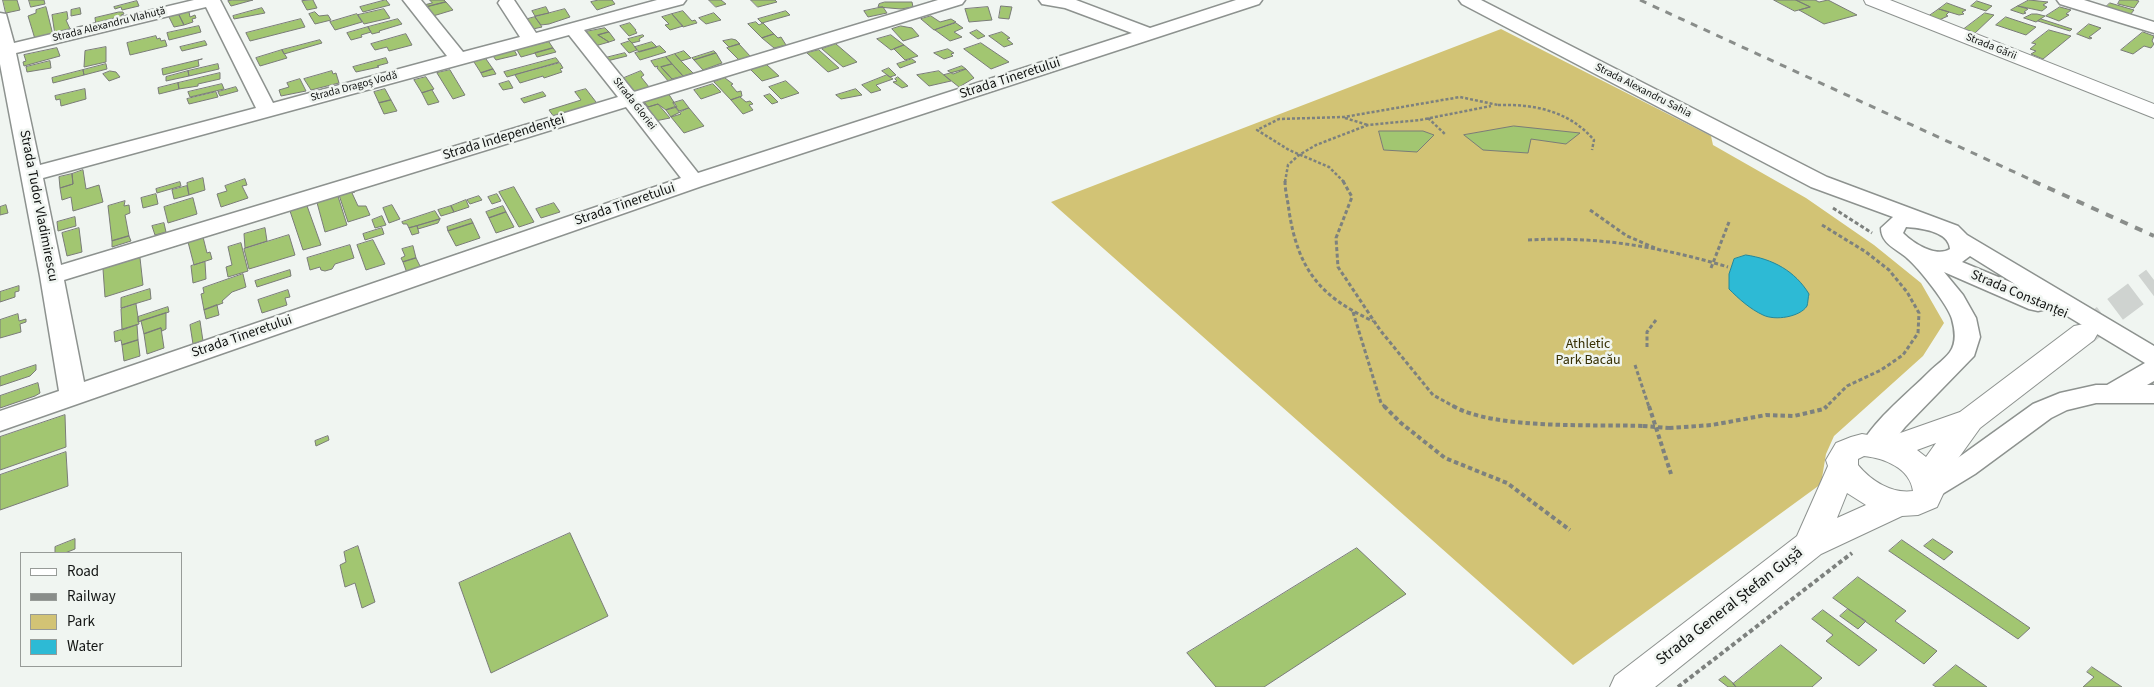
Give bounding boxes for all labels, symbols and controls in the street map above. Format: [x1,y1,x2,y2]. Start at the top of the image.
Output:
street label: Strada Alexandru Vlahuță [51,5,167,45]
street label: Strada Gării [1964,31,2018,63]
street label: Strada Tineretului [957,55,1063,103]
street label: Strada Alexandru Sahia [1593,61,1693,121]
street label: Strada Dragoș Vodă [309,69,399,105]
street label: Strada Gloriei [610,75,658,133]
street label: Strada Independenței [441,111,567,165]
street label: Strada Tudor Vladimirescu [15,129,61,283]
street label: Strada Tineretului [573,180,677,230]
street label: Strada Constanței [1968,267,2070,323]
street label: Strada Tineretului [190,312,294,362]
park label: Athletic Park Bacău [1555,337,1621,370]
street label: Strada General Ștefan Gușă [1653,544,1807,670]
legend [20,552,182,667]
text: Road [67,561,99,582]
text: Railway [67,586,116,607]
text: Park [67,611,95,632]
text: Water [67,636,103,657]

